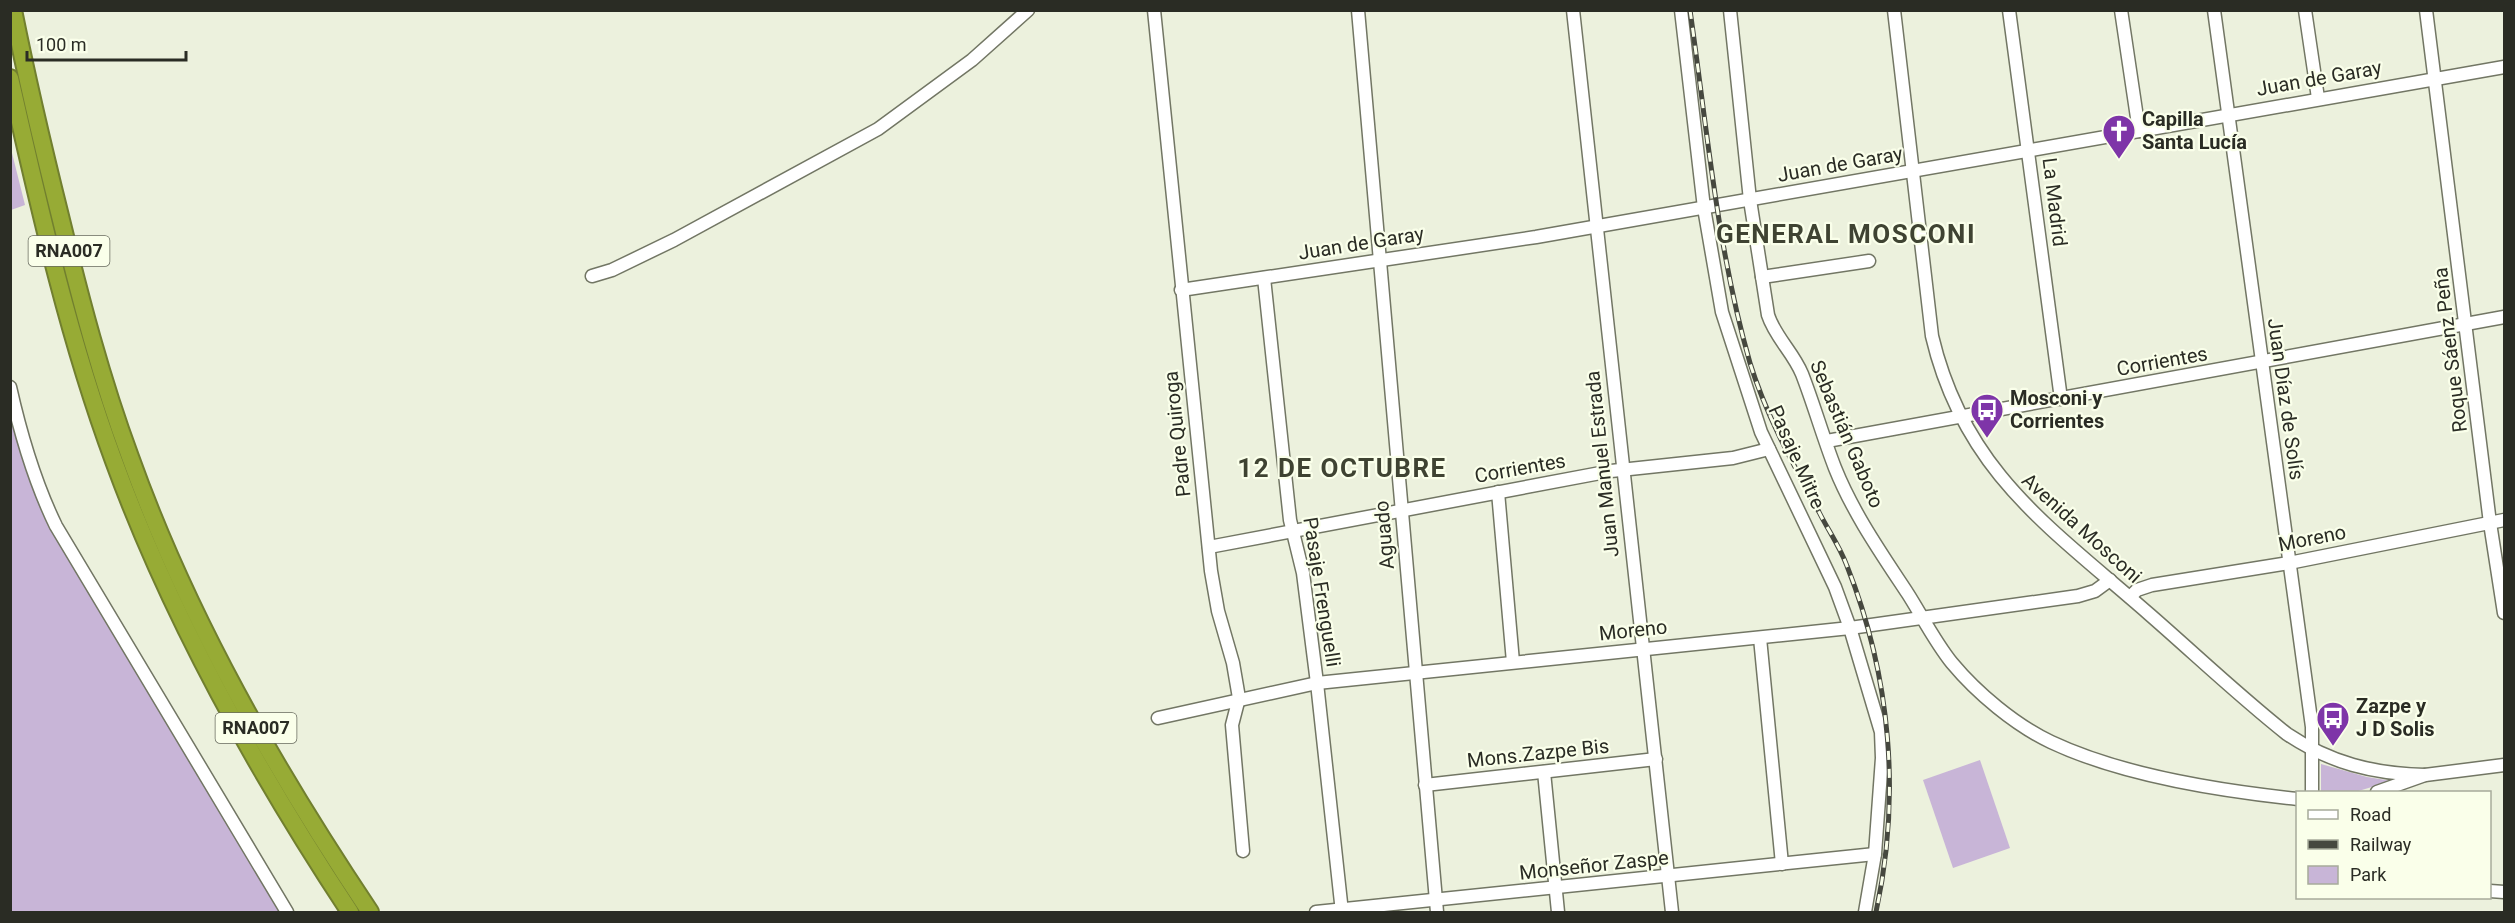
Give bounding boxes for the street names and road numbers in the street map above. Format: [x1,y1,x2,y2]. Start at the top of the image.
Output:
street label: Juan de Garay [2254,55,2384,101]
street label: Juan de Garay [1775,141,1905,187]
street label: La Madrid [2038,156,2072,248]
street label: Juan de Garay [1296,221,1426,265]
road number: RNA007 [28,236,110,266]
street label: Roque Sáenz Peña [2428,266,2472,434]
street label: Juan Díaz de Solís [2263,317,2309,481]
street label: Corrientes [2115,341,2209,381]
street label: Sebastián Gaboto [1805,357,1889,511]
street label: Padre Quiroga [1158,370,1196,498]
street label: Juan Manuel Estrada [1580,370,1624,558]
street label: Pasaje Mitre [1763,401,1831,513]
street label: Corrientes [1473,448,1567,488]
street label: Avenida Mosconi [2017,468,2147,588]
street label: Aguado [1369,500,1399,570]
street label: Pasaje Frenguelli [1298,515,1346,669]
street label: Moreno [2276,520,2348,556]
street label: Moreno [1598,614,1668,646]
road number: RNA007 [216,713,296,743]
street label: Mons.Zazpe Bis [1466,734,1610,772]
street label: Monseñor Zaspe [1518,845,1670,885]

